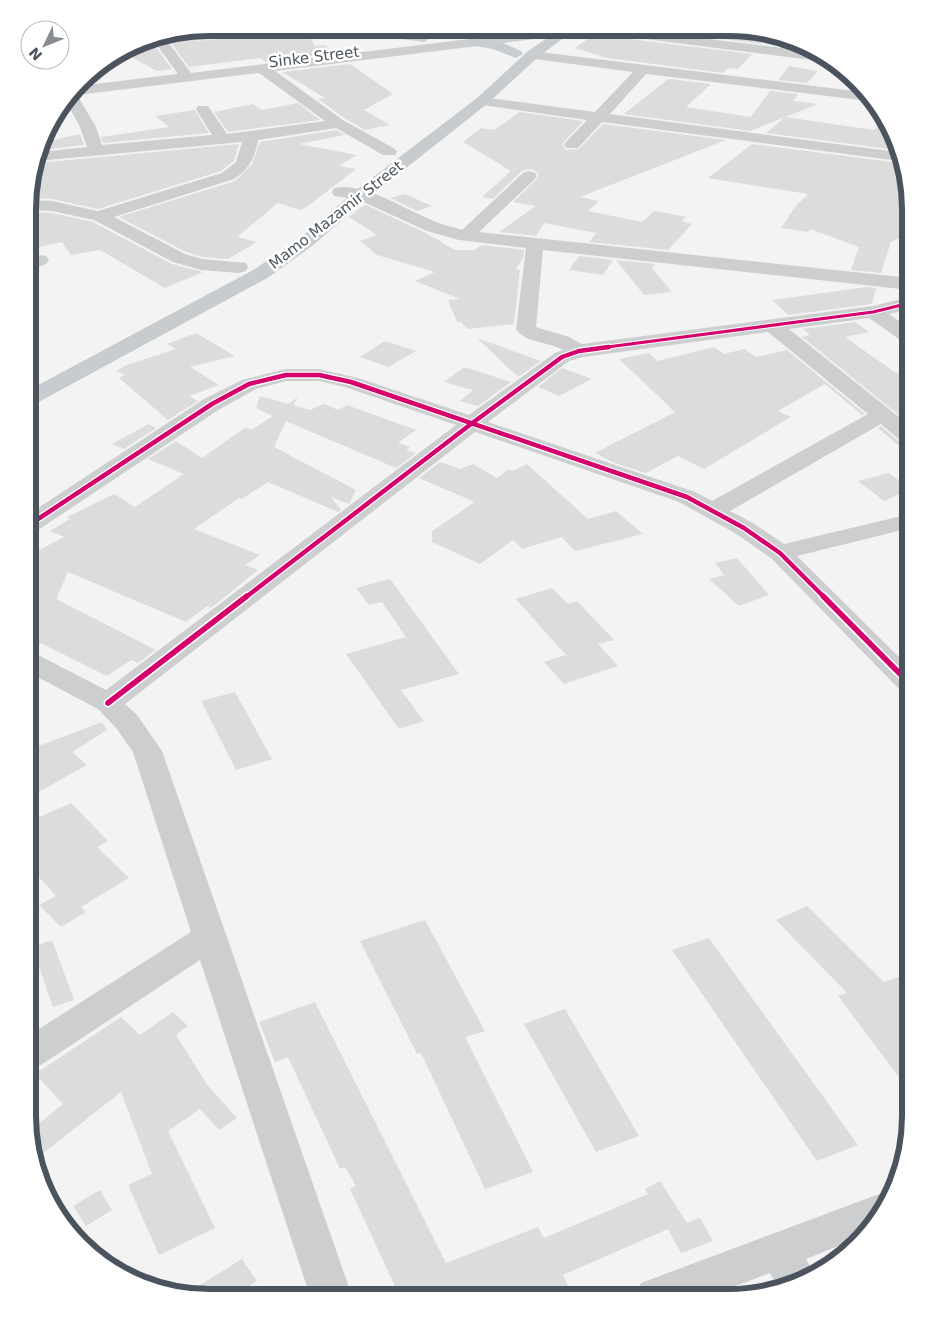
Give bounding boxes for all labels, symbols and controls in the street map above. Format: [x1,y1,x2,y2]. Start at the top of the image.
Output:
north arrow [20,20,70,70]
street label: Sinke Street [268,43,360,71]
text: N [26,44,45,64]
street label: Mamo Mazamir Street [265,157,407,273]

